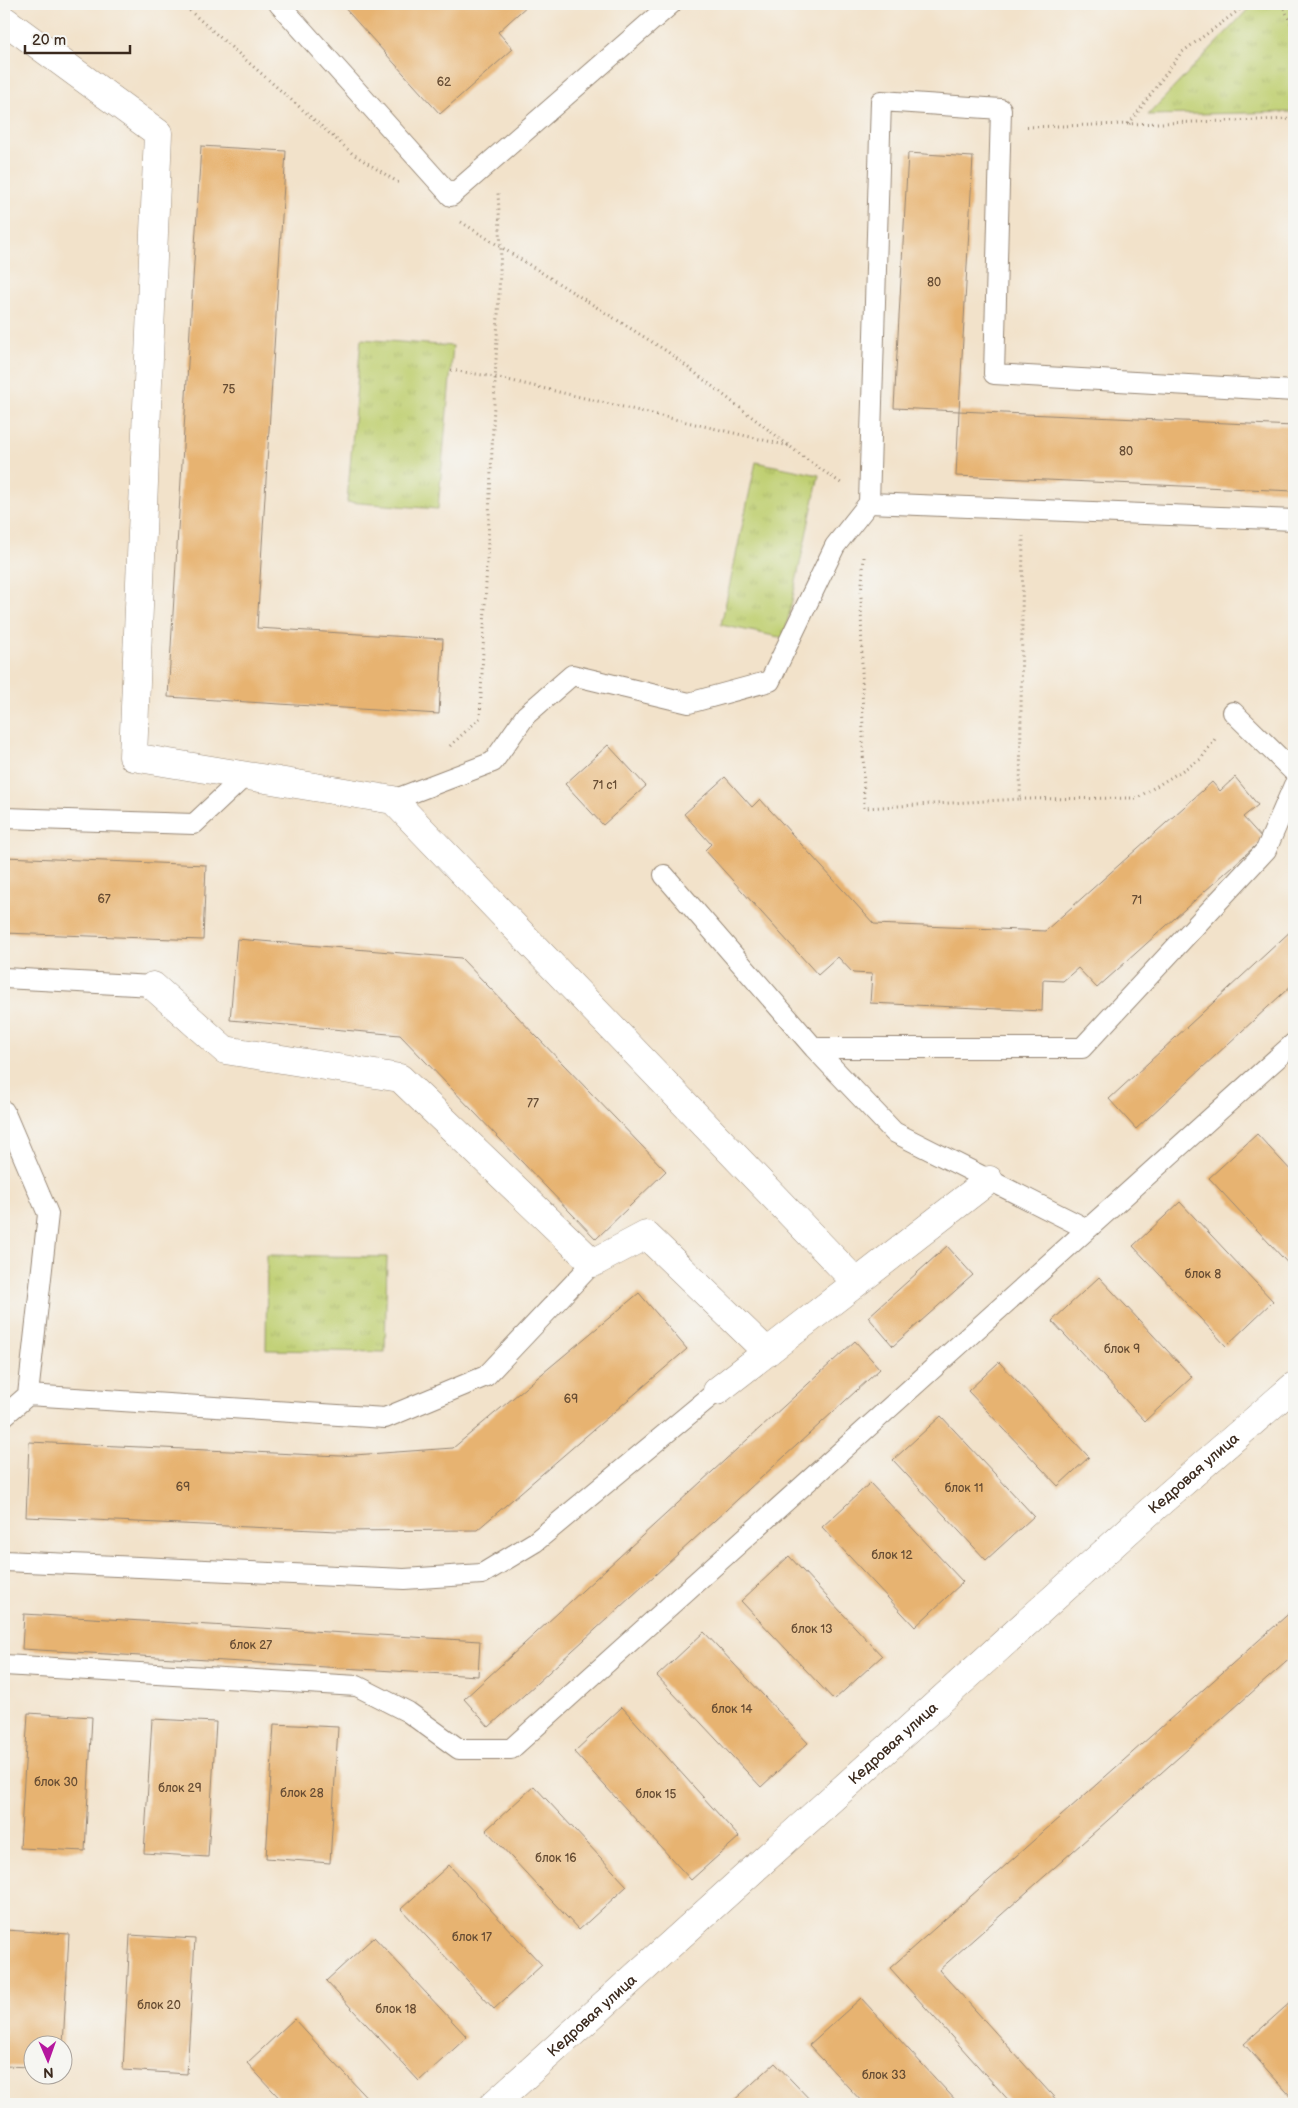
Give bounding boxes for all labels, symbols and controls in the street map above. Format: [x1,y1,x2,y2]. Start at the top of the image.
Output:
scale bar [25,22,130,54]
text: 20 m [32,31,66,50]
house number: 62 [437,75,451,90]
house number: 80 [927,275,941,290]
house number: 75 [223,382,236,397]
house number: 80 [1119,444,1133,459]
house number: 71 с1 [593,778,617,793]
house number: 67 [97,892,111,907]
house number: 71 [1132,893,1142,908]
house number: 77 [527,1096,539,1111]
house number: блок 8 [1185,1267,1221,1282]
house number: блок 9 [1104,1342,1140,1357]
house number: 69 [564,1392,578,1407]
street label: Кедровая улица [1144,1429,1243,1518]
house number: 69 [176,1480,190,1495]
house number: блок 11 [945,1481,983,1496]
house number: блок 12 [871,1548,913,1563]
house number: блок 13 [791,1622,833,1637]
house number: блок 27 [230,1638,272,1653]
street label: Кедровая улица [844,1698,942,1789]
house number: блок 14 [711,1702,753,1717]
house number: блок 30 [34,1775,78,1790]
house number: блок 29 [158,1781,202,1796]
house number: блок 28 [280,1786,324,1801]
house number: блок 15 [636,1787,677,1802]
house number: блок 16 [535,1851,577,1866]
house number: блок 17 [452,1930,492,1945]
street label: Кедровая улица [543,1970,641,2061]
house number: блок 20 [137,1998,181,2013]
house number: блок 18 [376,2002,416,2017]
north arrow [22,2036,72,2086]
text: N [43,2064,54,2081]
house number: блок 33 [862,2068,906,2083]

